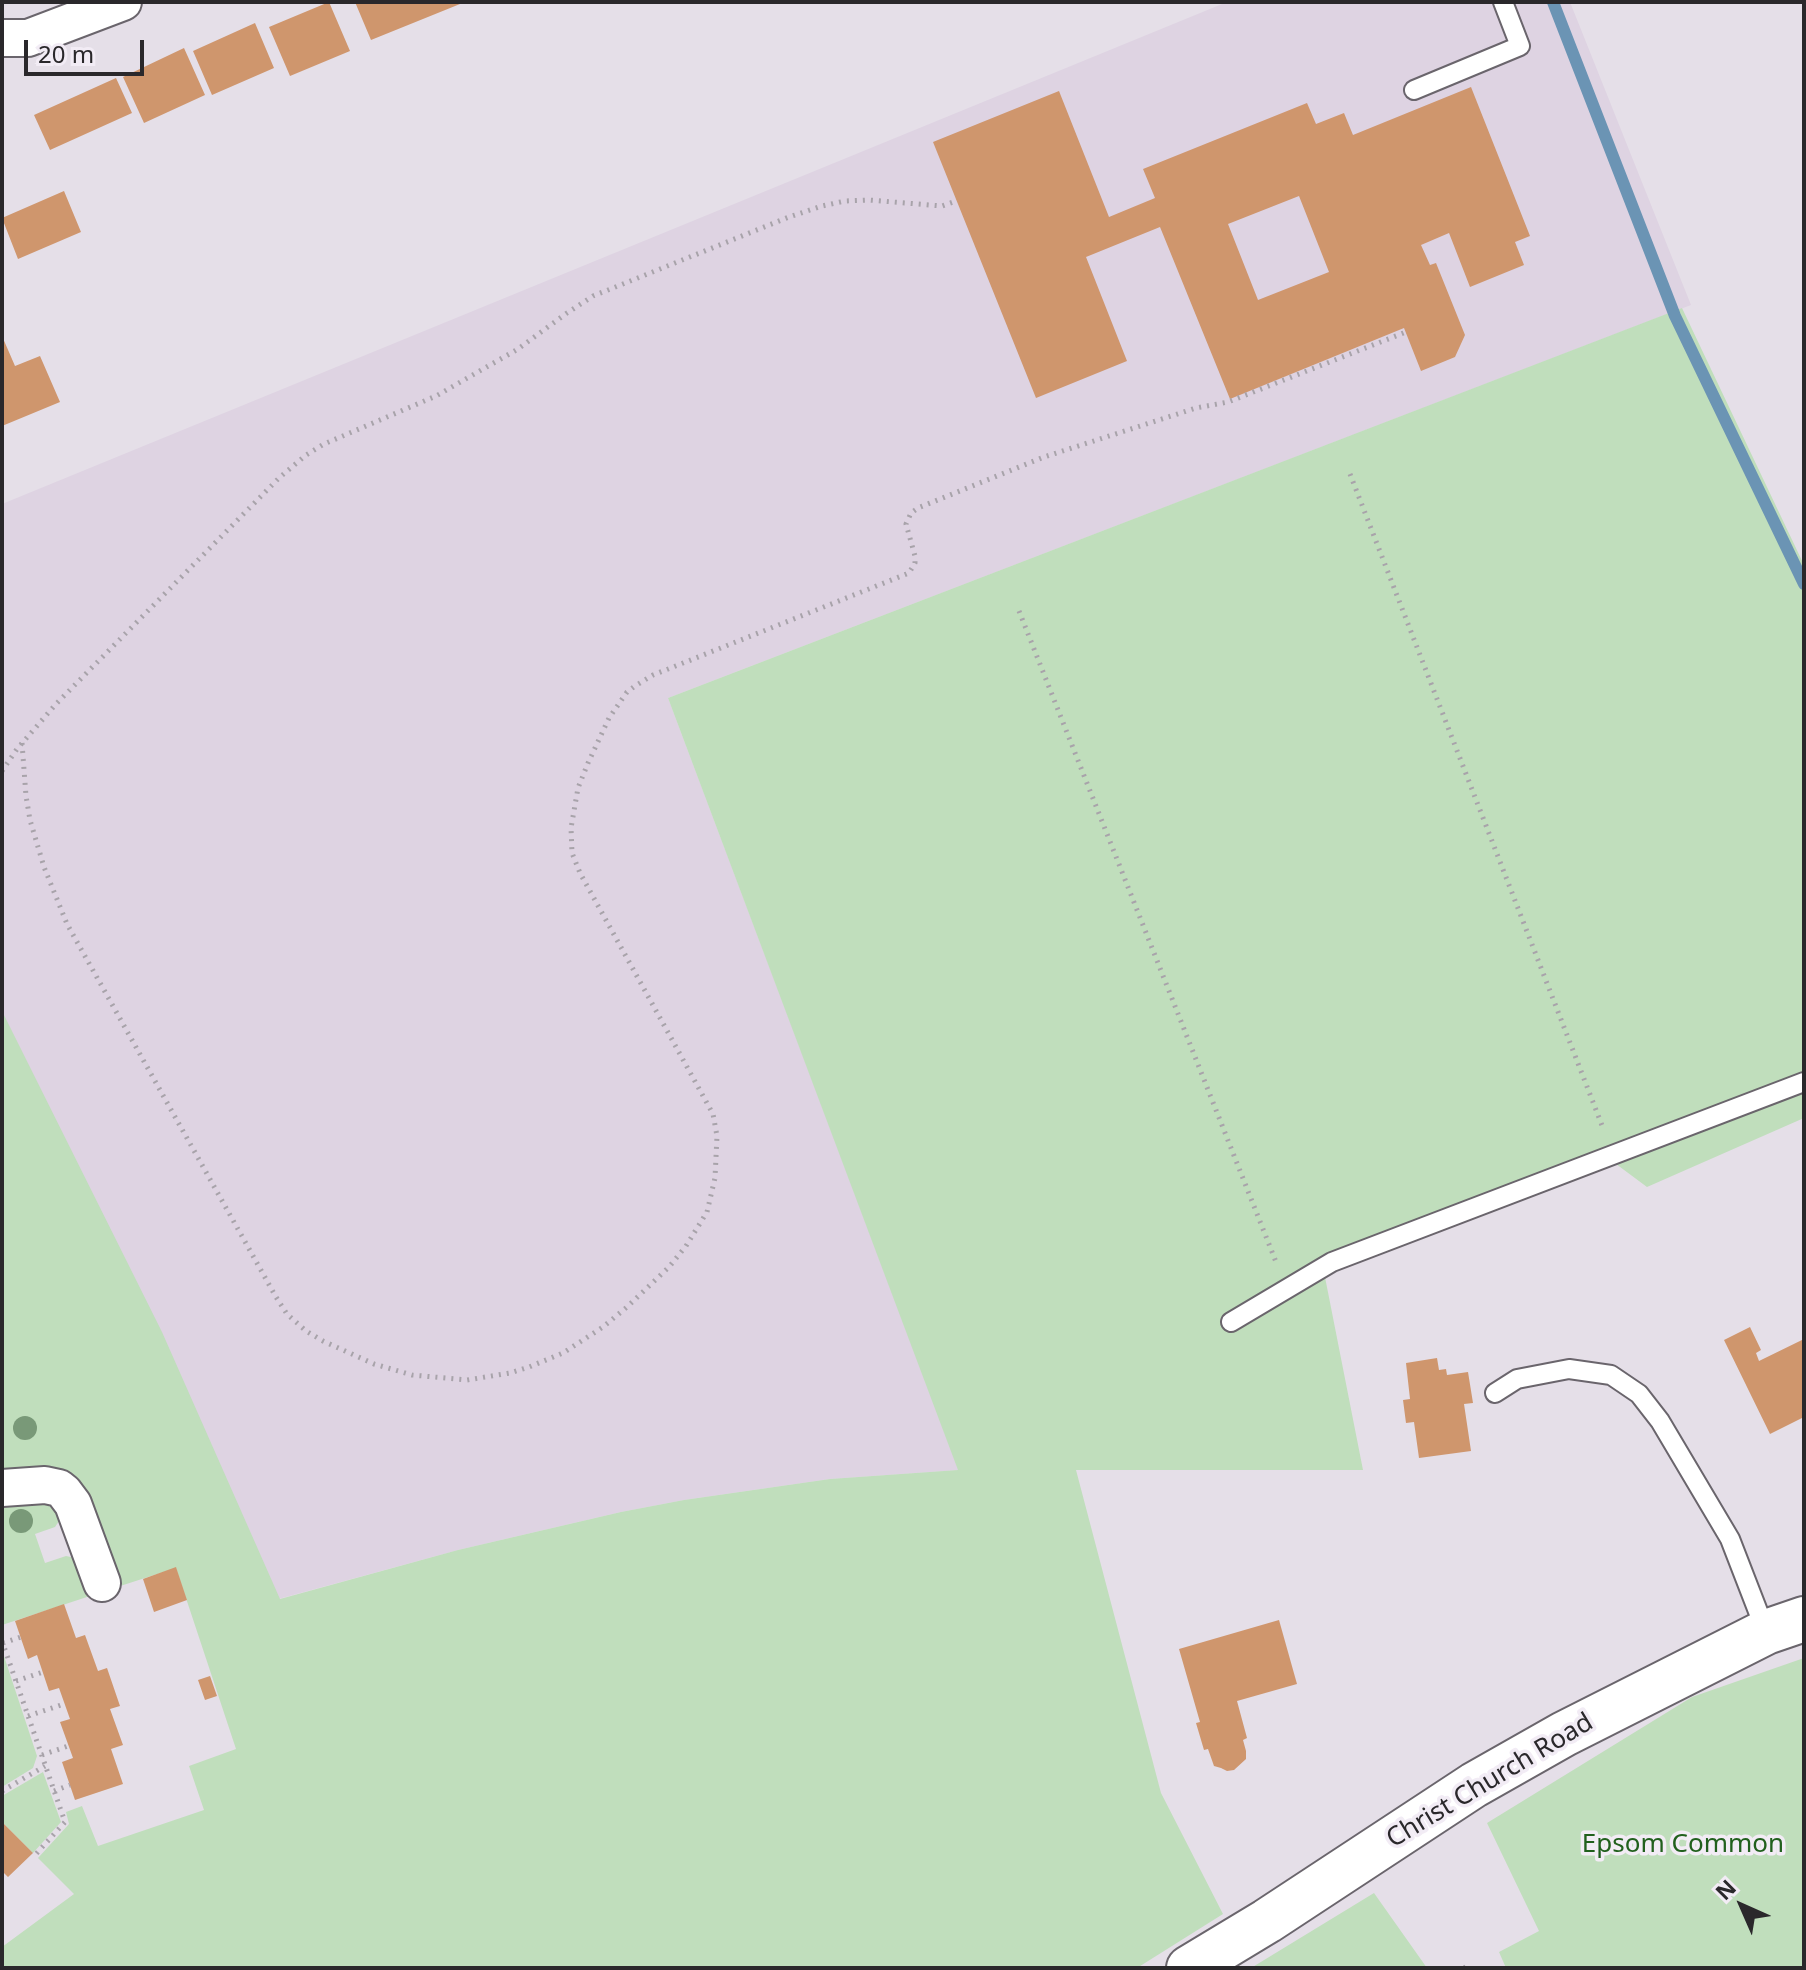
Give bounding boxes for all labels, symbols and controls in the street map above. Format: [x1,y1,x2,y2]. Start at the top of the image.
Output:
scale bar [28,24,148,74]
text: 20 m [38,37,94,70]
street label: Christ Church Road [1381,1707,1599,1855]
park label: Epsom Common [1582,1829,1784,1861]
north arrow [1702,1866,1782,1946]
text: N [1708,1872,1742,1906]

